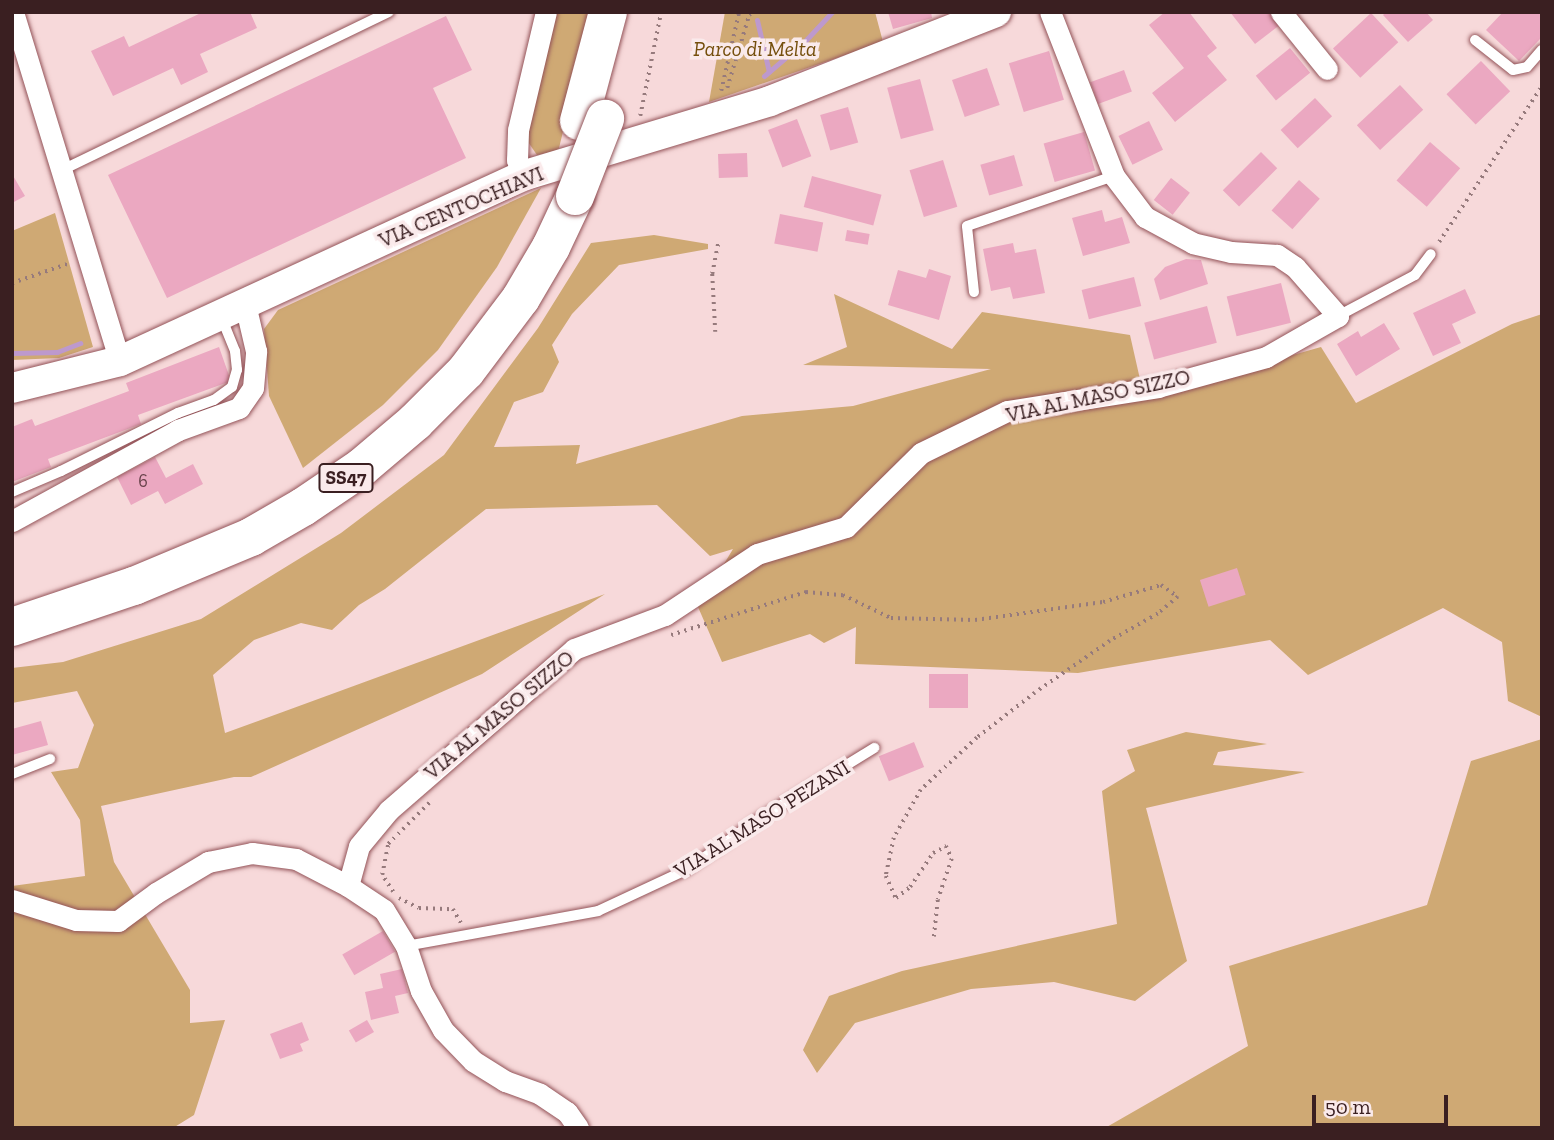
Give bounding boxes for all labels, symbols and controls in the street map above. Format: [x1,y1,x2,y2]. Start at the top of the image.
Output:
park label: Parco di Melta [693,36,817,62]
street label: VIA CENTOCHIAVI [375,161,547,253]
street label: VIA AL MASO SIZZO [1003,364,1193,428]
road number: SS47 [318,463,374,494]
house number: 6 [138,470,148,492]
street label: VIA AL MASO SIZZO [418,644,580,786]
street label: VIA AL MASO PEZANI [669,754,855,884]
scale bar [1316,1080,1452,1124]
text: 50 m [1325,1094,1371,1119]

